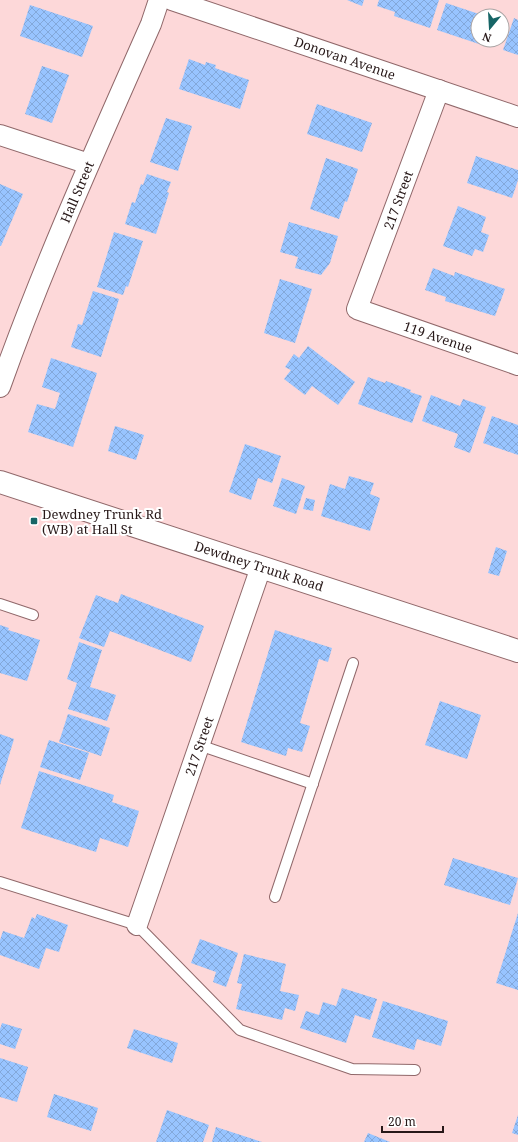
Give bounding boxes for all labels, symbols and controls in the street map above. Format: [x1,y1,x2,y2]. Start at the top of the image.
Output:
north arrow [470,8,510,48]
text: N [480,29,493,46]
street label: Donovan Avenue [292,32,398,84]
street label: Hall Street [56,158,98,226]
street label: 217 Street [379,168,417,232]
street label: 119 Avenue [401,317,475,357]
place label: Dewdney Trunk Rd (WB) at Hall St [42,505,162,538]
marker: Dewdney Trunk Rd (WB) at Hall St [29,516,39,526]
street label: Dewdney Trunk Road [192,537,326,595]
street label: 217 Street [180,714,218,778]
scale bar [382,1108,443,1134]
text: 20 m [388,1113,416,1130]

